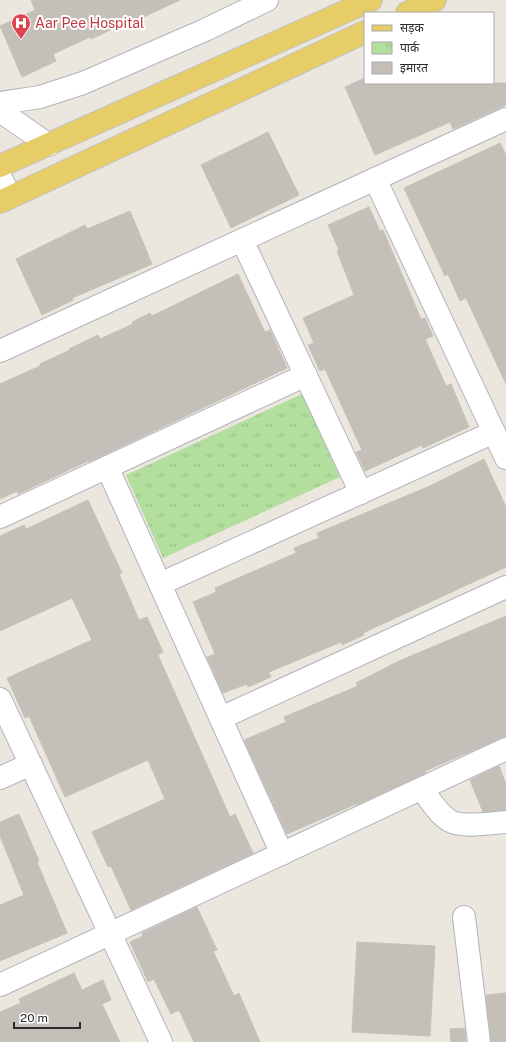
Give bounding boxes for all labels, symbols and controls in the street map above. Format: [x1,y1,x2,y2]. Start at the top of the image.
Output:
hospital icon: Aar Pee Hospital [10,12,32,40]
legend [364,12,494,84]
place label: Aar Pee Hospital [35,15,144,31]
text: सड़क [400,21,425,35]
text: पार्क [400,41,420,55]
text: इमारत [400,61,429,75]
scale bar [14,1004,80,1030]
text: 20 m [20,1011,48,1025]

